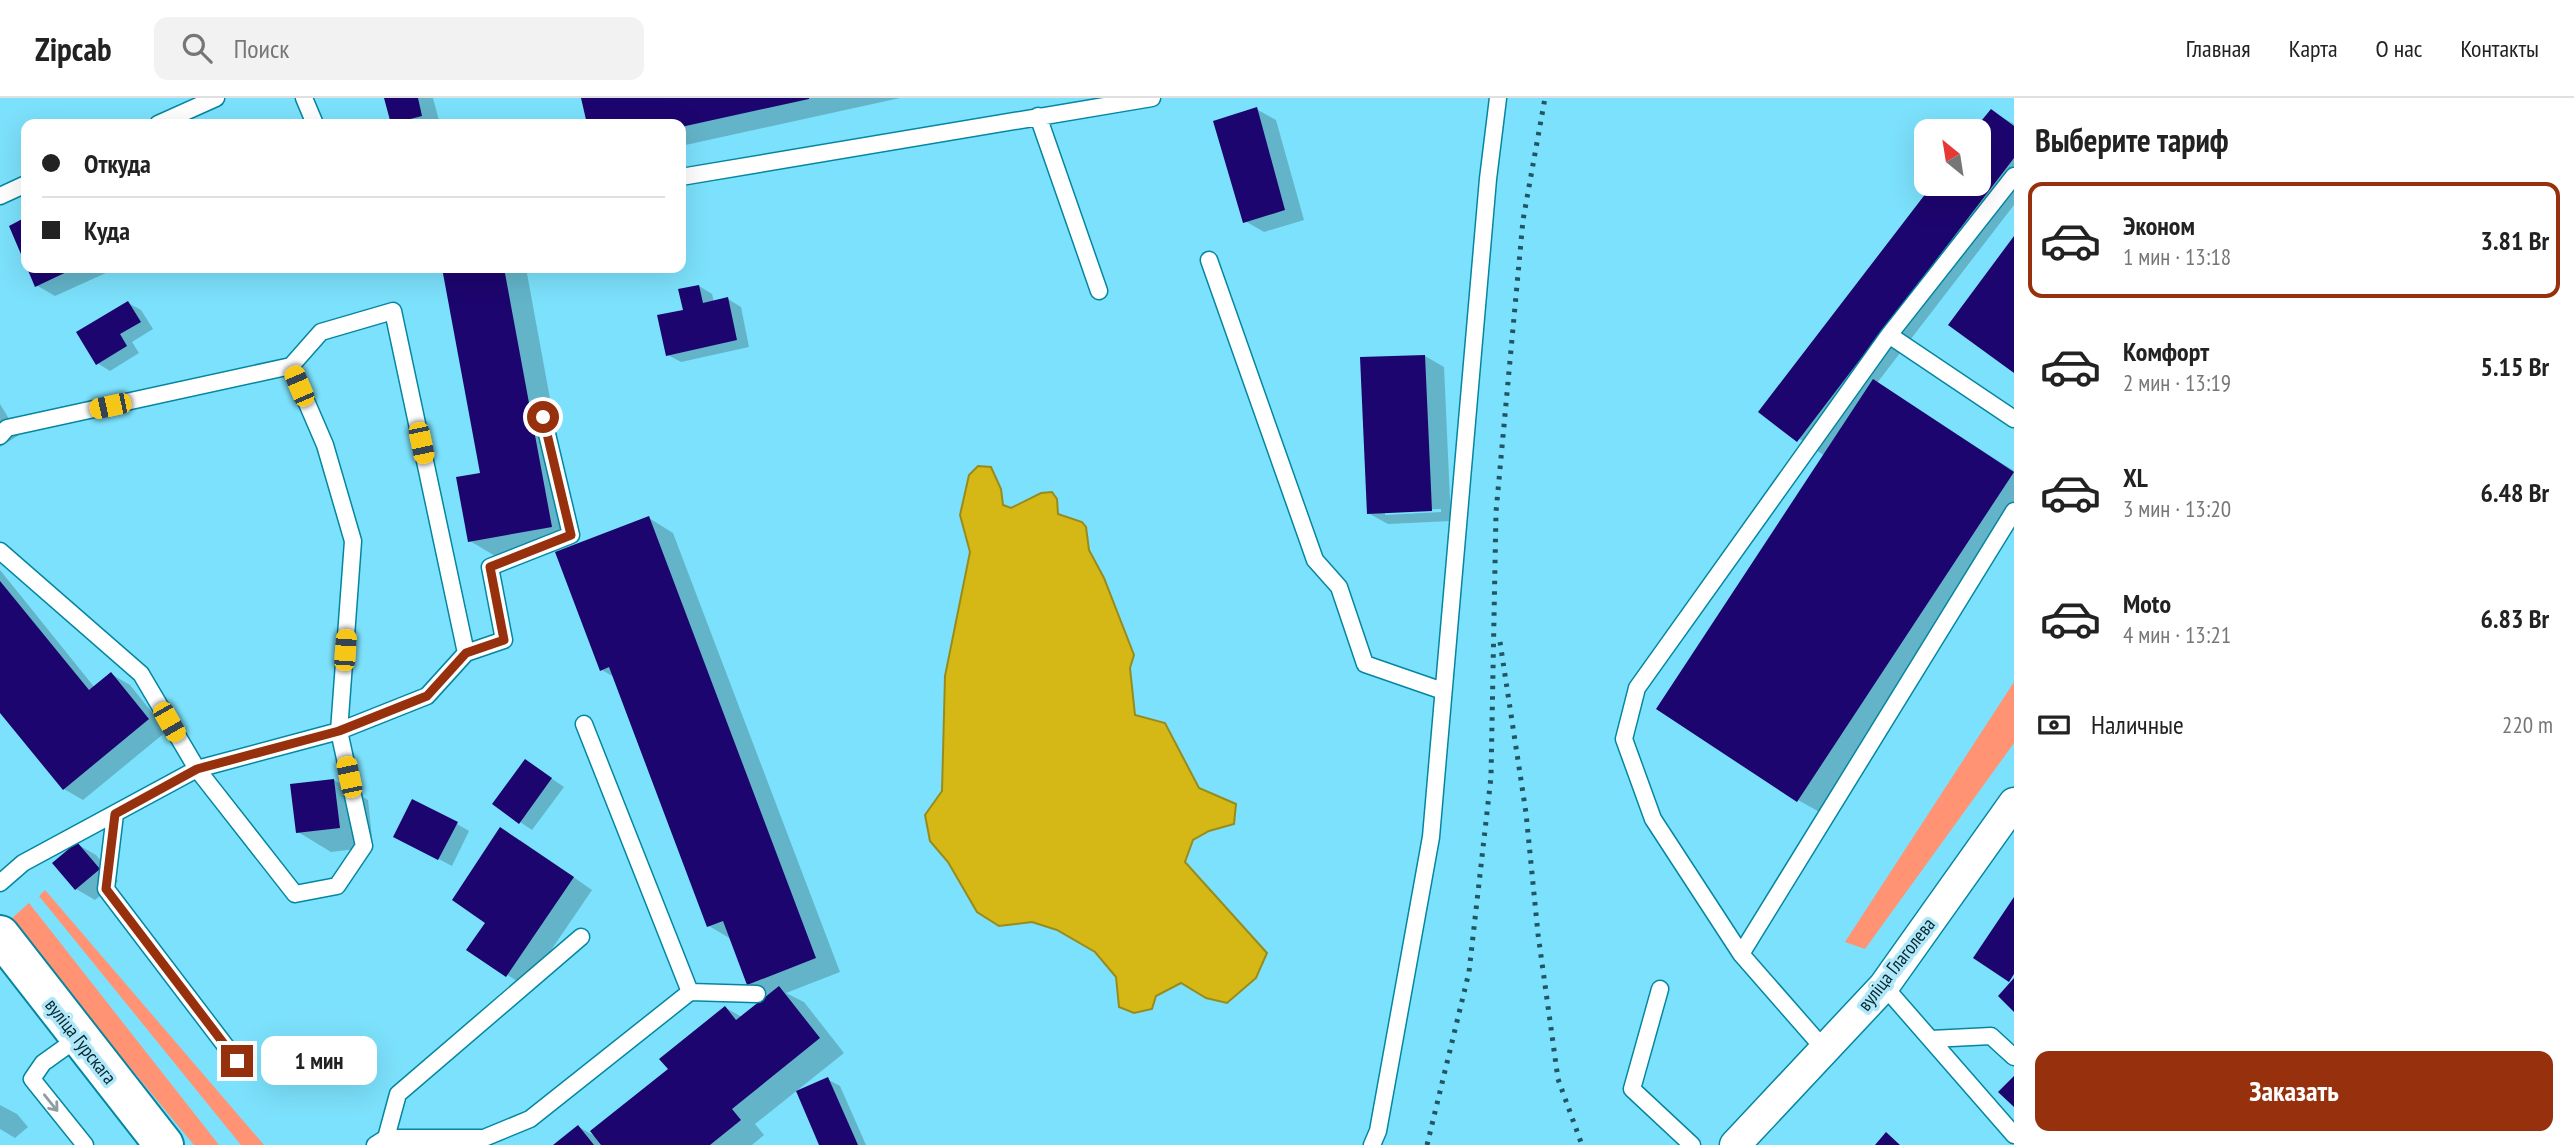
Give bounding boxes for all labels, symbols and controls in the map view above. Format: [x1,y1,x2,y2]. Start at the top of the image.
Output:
search box [154,17,644,80]
text: Zipcab [35,27,112,70]
icon: search [178,29,216,67]
text: Поиск [234,32,289,65]
text: Главная [2186,33,2251,64]
text: Карта [2289,33,2338,64]
text: О нас [2376,33,2422,64]
text: Контакты [2460,33,2539,64]
north arrow [1914,119,1992,196]
map controls [1914,119,1991,196]
text: Выберите тариф [2035,119,2229,161]
text: Откуда [84,147,151,180]
icon: car [2039,209,2102,272]
text: Эконом [2123,209,2195,242]
text: Куда [84,214,130,247]
text: 3.81 Br [2481,224,2549,257]
text: 1 мин · 13:18 [2123,242,2231,271]
icon: car [2039,335,2102,398]
text: Комфорт [2123,335,2209,368]
text: 5.15 Br [2481,350,2549,383]
car [282,363,317,409]
text: 2 мин · 13:19 [2123,368,2231,397]
car [88,391,133,421]
route start [527,401,559,433]
car [407,420,436,466]
icon: car [2039,461,2102,524]
text: XL [2123,461,2148,494]
text: 6.48 Br [2481,476,2549,509]
text: 3 мин · 13:20 [2123,494,2231,523]
icon: car [2039,587,2102,650]
text: Moto [2123,587,2171,620]
text: 6.83 Br [2481,602,2549,635]
text: 4 мин · 13:21 [2123,620,2231,649]
car [334,628,357,672]
car [150,699,189,745]
icon: cash [2035,706,2073,744]
text: Наличные [2091,708,2184,741]
text: 220 m [2502,710,2553,739]
car [335,754,364,800]
street label: вуліца Глаголева [1852,913,1940,1015]
street label: вуліца Гурскага [40,993,122,1089]
callout: 1 мин [262,1037,377,1086]
route end [221,1045,253,1077]
text: 1 мин [294,1046,344,1075]
button: Заказать [2035,1051,2553,1131]
one-way arrow [44,1093,59,1111]

